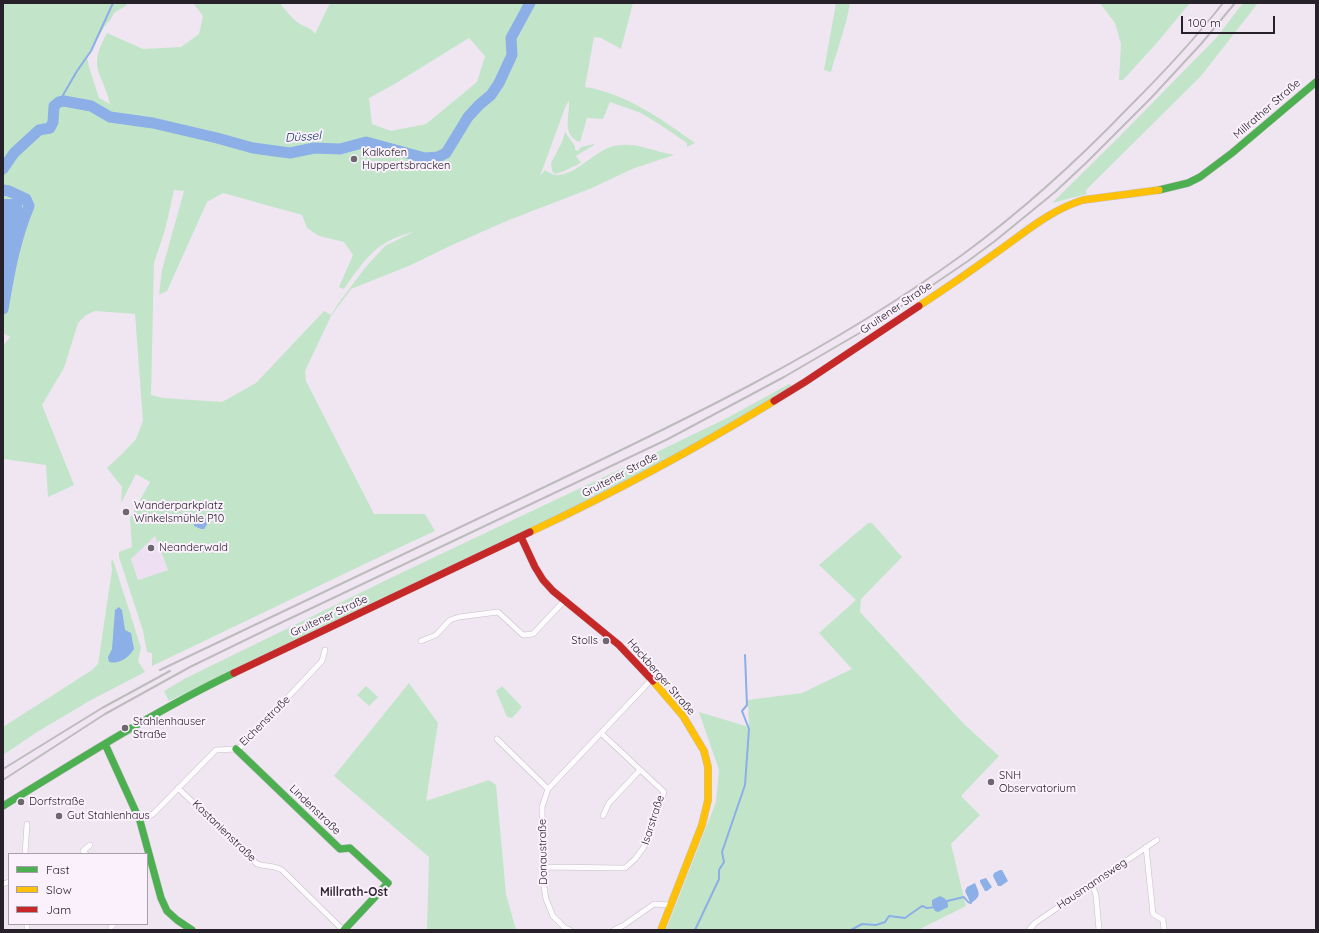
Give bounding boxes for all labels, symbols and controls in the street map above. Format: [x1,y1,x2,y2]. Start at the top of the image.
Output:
scale bar [1183,8,1277,34]
text: 100 m [1188,15,1221,30]
street label: Millrather Straße [1231,76,1303,142]
water label: Düssel [284,129,322,145]
place label: Kalkofen Huppertsbracken [362,146,450,172]
marker: Kalkofen Huppertsbracken [349,154,359,164]
street label: Gruitener Straße [858,279,934,337]
street label: Gruitener Straße [580,450,660,500]
place label: Wanderparkplatz Winkelsmühle P10 [134,499,224,525]
marker: Wanderparkplatz Winkelsmühle P10 [121,507,131,517]
place label: Neanderwald [159,541,228,555]
marker: Neanderwald [146,543,156,553]
street label: Gruitener Straße [288,592,370,640]
place label: Stolls [571,634,598,648]
marker: Stolls [601,636,611,646]
street label: Hackberger Straße [624,636,698,718]
street label: Eichenstraße [237,693,293,749]
place label: Stahlenhauser Straße [133,715,205,741]
marker: Stahlenhauser Straße [120,723,130,733]
place label: SNH Observatorium [999,769,1076,795]
marker: SNH Observatorium [986,777,996,787]
street label: Lindenstraße [287,782,343,838]
street label: Isarstraße [639,794,667,846]
place label: Dorfstraße [29,795,84,809]
marker: Dorfstraße [16,797,26,807]
street label: Kastanienstraße [189,797,259,865]
place label: Gut Stahlenhaus [67,809,150,823]
marker: Gut Stahlenhaus [54,811,64,821]
street label: Donaustraße [536,819,550,885]
legend [8,853,148,925]
street label: Hausmannsweg [1054,856,1130,912]
text: Fast [46,862,70,877]
text: Slow [46,882,72,897]
district label: Millrath-Ost [320,885,388,899]
text: Jam [46,902,71,917]

